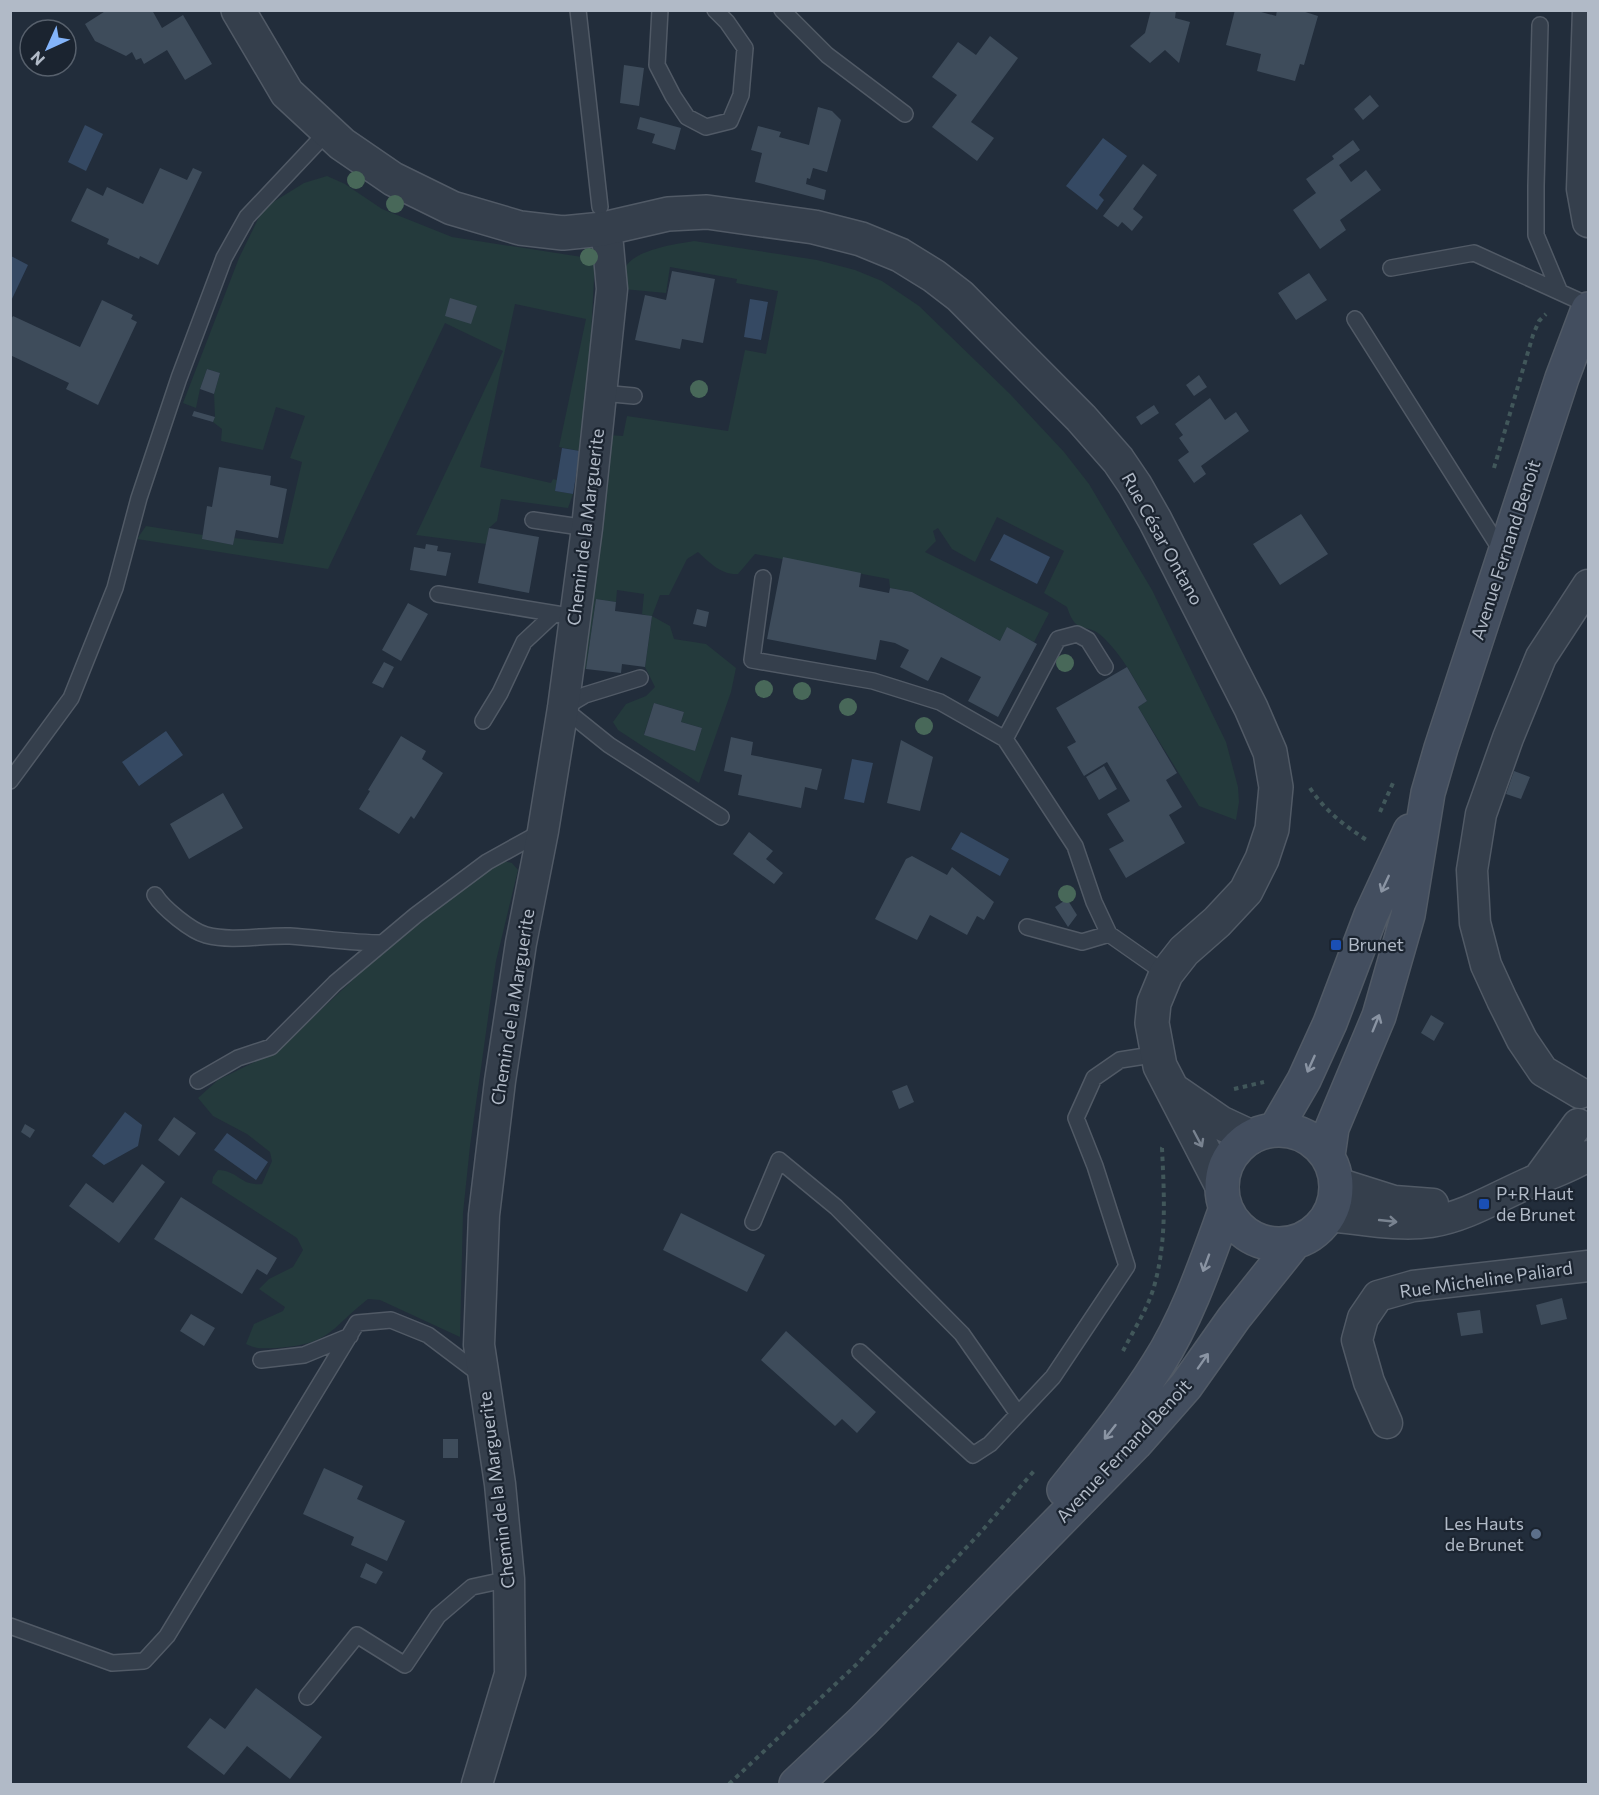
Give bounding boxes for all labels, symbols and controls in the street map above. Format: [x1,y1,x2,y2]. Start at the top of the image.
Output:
north arrow [18,18,78,78]
text: N [26,48,48,70]
street label: Chemin de la Marguerite [562,427,608,627]
street label: Avenue Fernand Benoit [1466,457,1545,643]
street label: Rue César Ontano [1117,468,1208,609]
one-way arrow [1379,875,1391,893]
street label: Chemin de la Marguerite [486,907,538,1107]
place label: Brunet [1348,933,1404,955]
marker: Brunet [1329,938,1343,952]
one-way arrow [1371,1014,1382,1032]
one-way arrow [1305,1055,1316,1073]
one-way arrow [1192,1130,1204,1147]
place label: P+R Haut de Brunet [1496,1182,1575,1225]
marker: P+R Haut de Brunet [1477,1197,1491,1211]
one-way arrow [1377,1216,1397,1227]
one-way arrow [1199,1253,1210,1272]
street label: Rue Micheline Paliard [1398,1256,1574,1302]
one-way arrow [1197,1354,1209,1370]
street label: Avenue Fernand Benoit [1051,1374,1195,1527]
street label: Chemin de la Marguerite [473,1390,519,1590]
one-way arrow [1104,1424,1117,1440]
place label: Les Hauts de Brunet [1444,1512,1524,1555]
marker: Les Hauts de Brunet [1529,1527,1543,1541]

